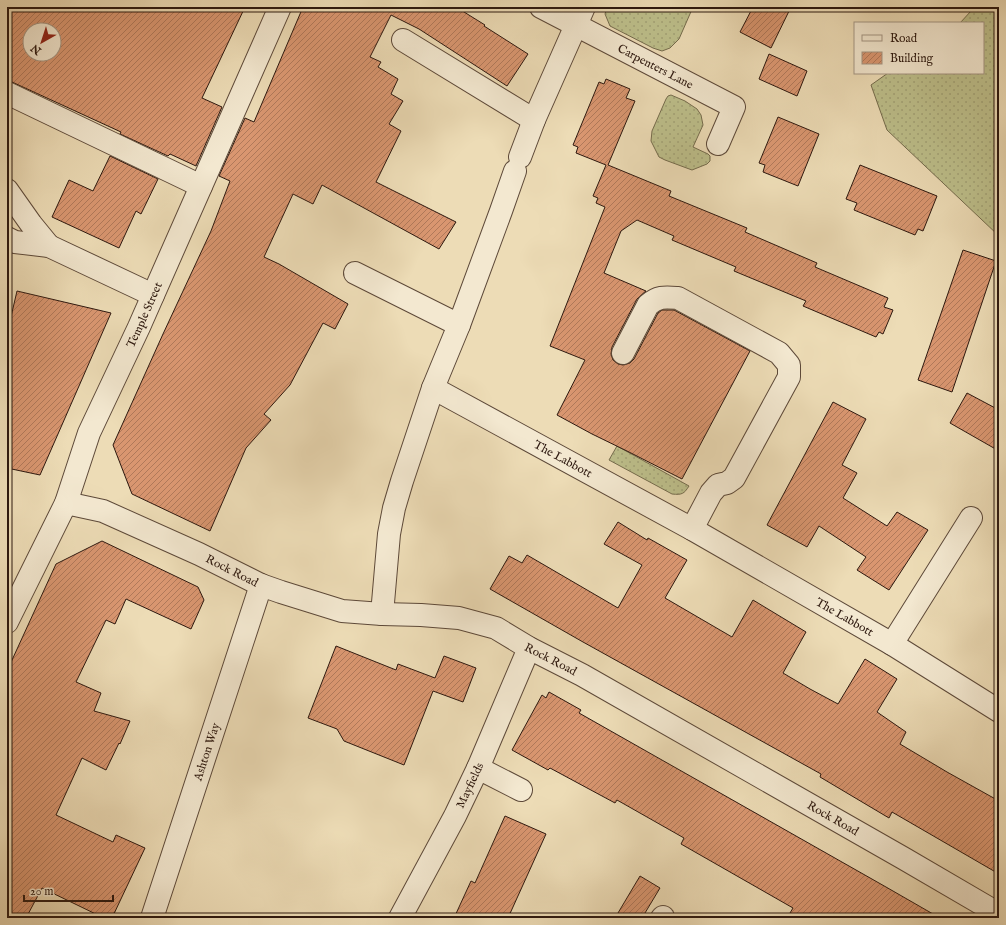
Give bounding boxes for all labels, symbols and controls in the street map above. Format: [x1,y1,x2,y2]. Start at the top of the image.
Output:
north arrow [22,22,62,62]
legend [854,22,984,74]
text: Road [890,31,918,46]
text: N [28,40,45,58]
street label: Carpenters Lane [615,41,696,92]
text: Building [890,51,934,66]
street label: Temple Street [123,280,165,350]
street label: The Labbott [531,437,595,481]
street label: Rock Road [203,551,261,590]
street label: The Labbott [813,594,876,639]
street label: Rock Road [522,639,580,679]
street label: Ashton Way [190,721,223,783]
street label: Mayfields [452,760,487,810]
street label: Rock Road [805,797,862,839]
scale bar [24,877,113,903]
text: 20 m [30,884,53,899]

